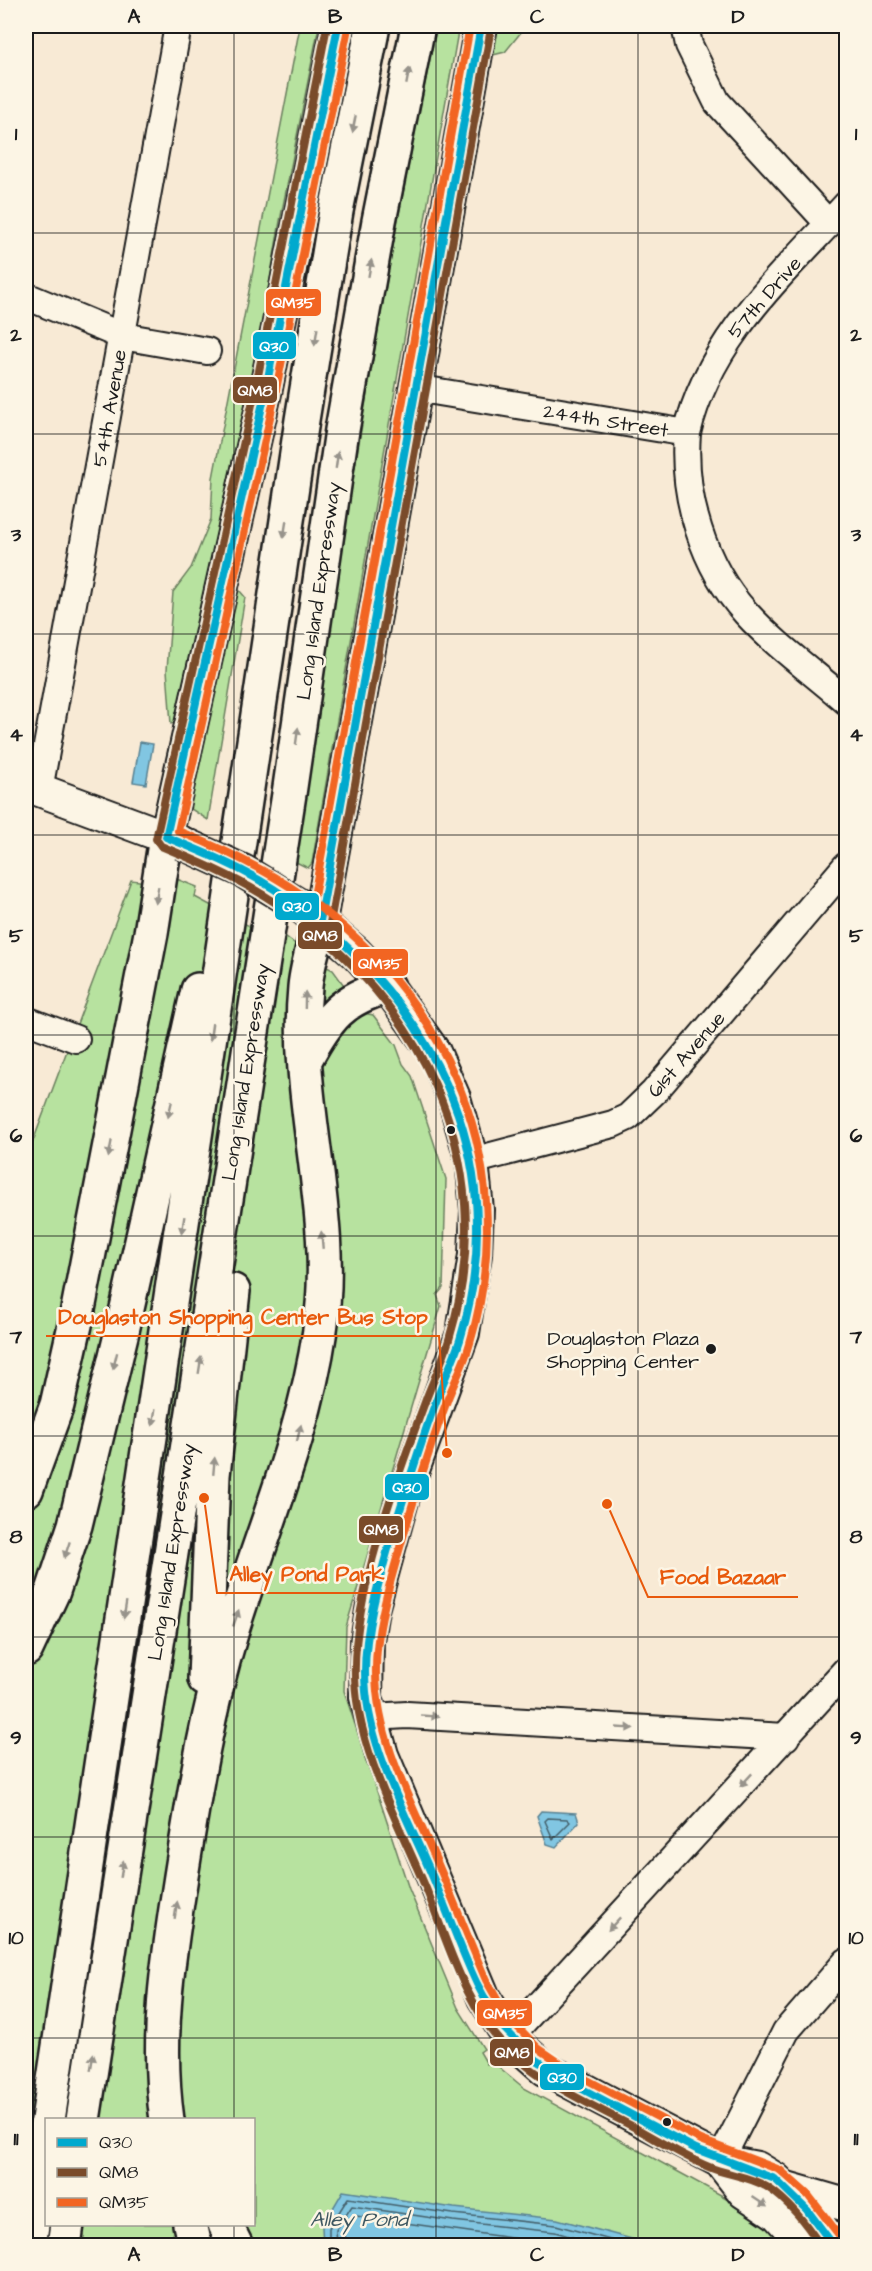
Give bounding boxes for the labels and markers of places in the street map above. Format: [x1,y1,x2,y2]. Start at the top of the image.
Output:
unlabelled marker [445,1124,457,1136]
callout: Douglaston Shopping Center Bus Stop [46,1297,439,1336]
place label: Douglaston Plaza Shopping Center [546,1325,699,1377]
marker: Douglaston Plaza Shopping Center [704,1342,718,1356]
callout: Alley Pond Park [217,1554,396,1593]
callout: Food Bazaar [648,1558,798,1597]
unlabelled marker [661,2116,673,2128]

